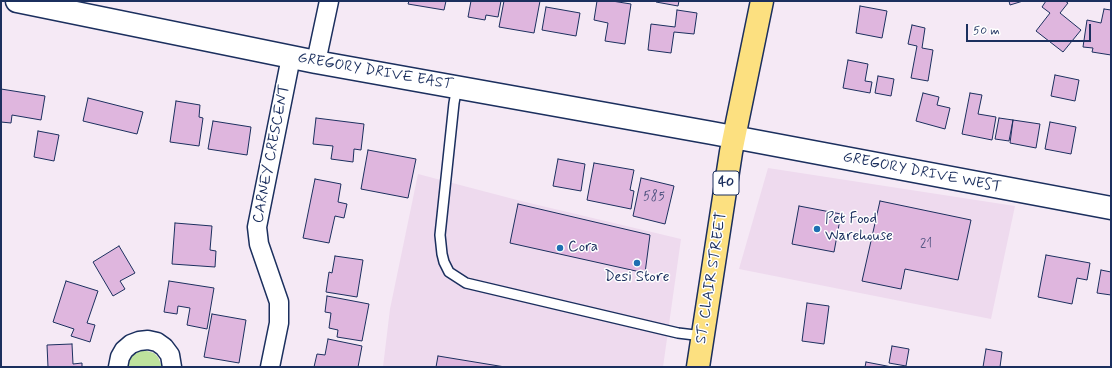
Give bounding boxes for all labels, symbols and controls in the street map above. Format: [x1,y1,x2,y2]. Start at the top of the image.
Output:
scale bar [968,16,1093,42]
text: 50 m [973,23,1000,39]
street label: GREGORY DRIVE EAST [296,49,454,95]
street label: CARNEY CRESCENT [250,83,294,225]
street label: GREGORY DRIVE WEST [841,149,1003,197]
road number: 40 [713,171,739,195]
house number: 585 [643,189,665,205]
street label: ST. CLAIR STREET [693,211,731,345]
place label: Pet Food Warehouse [825,211,893,246]
marker: Pet Food Warehouse [812,224,822,234]
house number: 21 [920,236,932,252]
place label: Cora [568,239,598,257]
marker: Cora [555,243,565,253]
marker: Desi Store [632,258,642,268]
place label: Desi Store [605,269,669,287]

